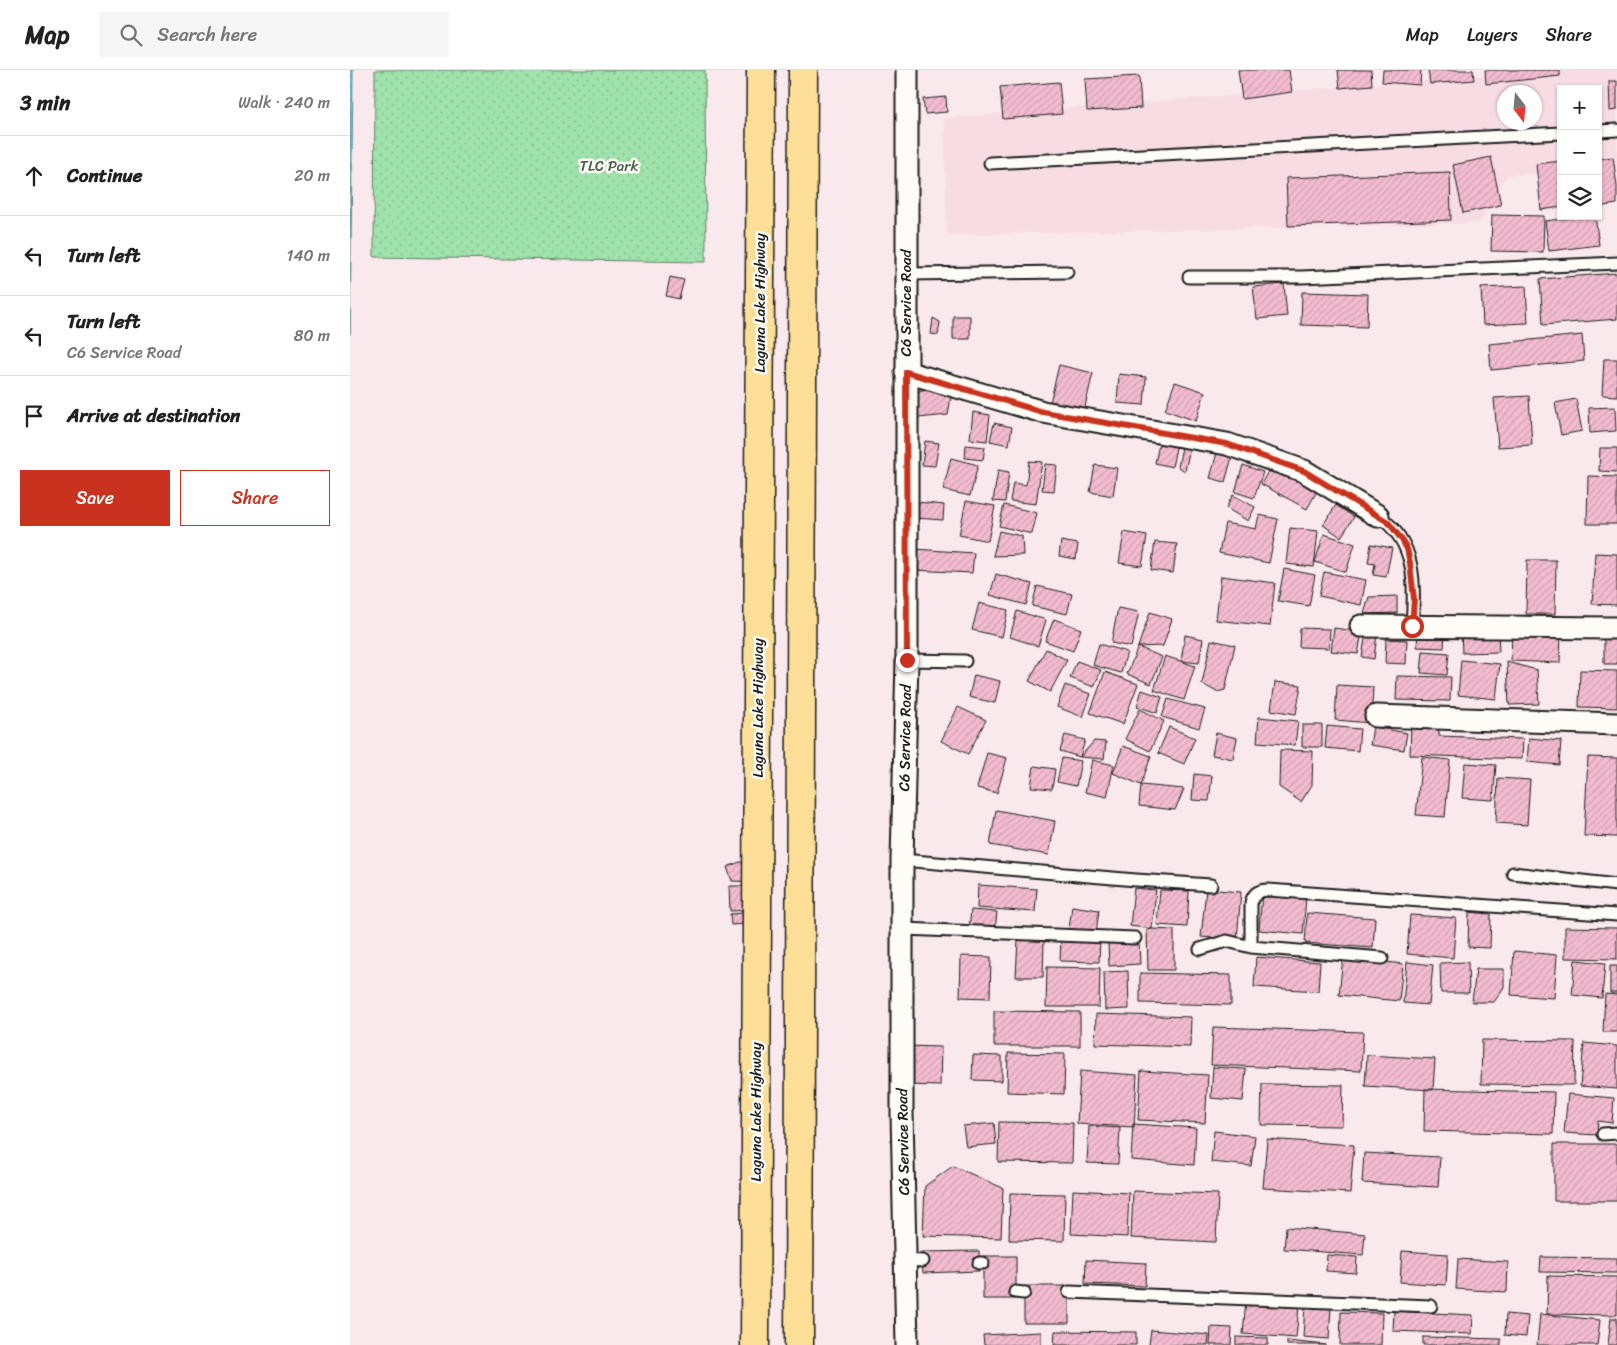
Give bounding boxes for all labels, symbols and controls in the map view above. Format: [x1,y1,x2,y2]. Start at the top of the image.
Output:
search box [99,12,449,57]
text: Map [25,14,69,56]
text: Search here [157,18,257,51]
text: Map [1406,19,1439,51]
text: Layers [1467,19,1518,51]
text: Share [1546,19,1592,51]
icon: search [117,21,145,49]
text: 3 min [20,84,70,122]
north arrow [1497,85,1542,130]
map controls [1557,85,1602,220]
button: + [1557,85,1602,130]
text: Walk · 240 m [238,88,330,117]
button: − [1557,130,1602,175]
park label: TLC Park [580,153,638,179]
text: Continue [67,159,143,192]
text: 20 m [294,161,330,190]
icon: ahead [20,162,48,190]
button: layers [1557,175,1602,220]
street label: Laguna Lake Highway [747,233,773,373]
text: Turn left [67,239,140,272]
text: 140 m [287,241,330,270]
icon: left [20,242,48,270]
street label: C6 Service Road [893,248,919,356]
text: Turn left [67,305,140,338]
text: 80 m [294,321,330,350]
icon: left [20,322,48,350]
text: C6 Service Road [67,338,181,367]
text: Arrive at destination [67,399,240,432]
icon: arrive [20,402,48,430]
button: Save [20,470,170,526]
button: Share [180,470,330,526]
route start [1401,615,1424,638]
street label: Laguna Lake Highway [745,638,771,778]
route end [896,649,919,672]
street label: C6 Service Road [891,683,919,792]
street label: Laguna Lake Highway [743,1042,769,1182]
street label: C6 Service Road [889,1087,917,1196]

